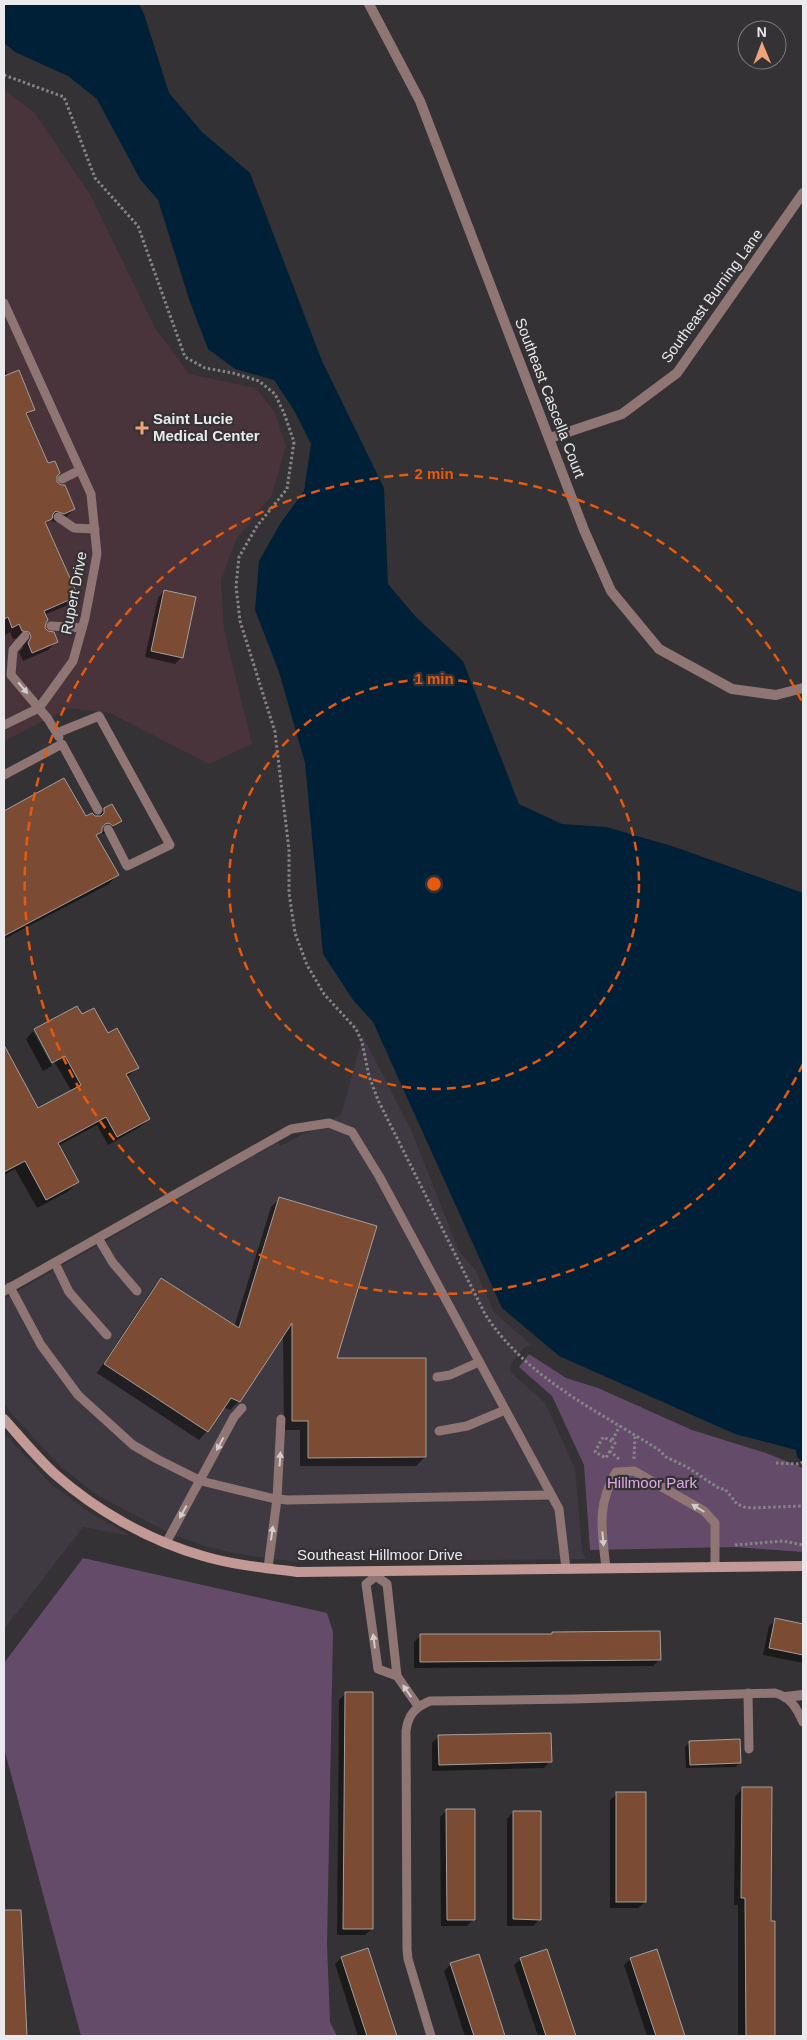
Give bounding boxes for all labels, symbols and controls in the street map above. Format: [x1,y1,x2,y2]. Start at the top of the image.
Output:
north arrow [737,20,787,70]
text: N [757,24,767,40]
street label: Southeast Burning Lane [657,226,766,366]
street label: Southeast Cascella Court [512,315,589,481]
place label: Saint Lucie Medical Center [153,410,260,444]
marker: Saint Lucie Medical Center [135,421,149,435]
text: 2 min [414,465,454,482]
street label: Rupert Drive [57,550,90,636]
text: 1 min [414,670,454,687]
one-way arrow [17,682,28,695]
centre of rings [425,875,443,893]
one-way arrow [216,1437,224,1451]
one-way arrow [276,1451,284,1467]
park label: Hillmoor Park [607,1474,698,1491]
one-way arrow [692,1504,705,1513]
one-way arrow [179,1505,188,1518]
one-way arrow [269,1525,277,1541]
one-way arrow [599,1531,607,1547]
street label: Southeast Hillmoor Drive [297,1546,463,1563]
one-way arrow [370,1633,378,1649]
one-way arrow [402,1684,412,1698]

